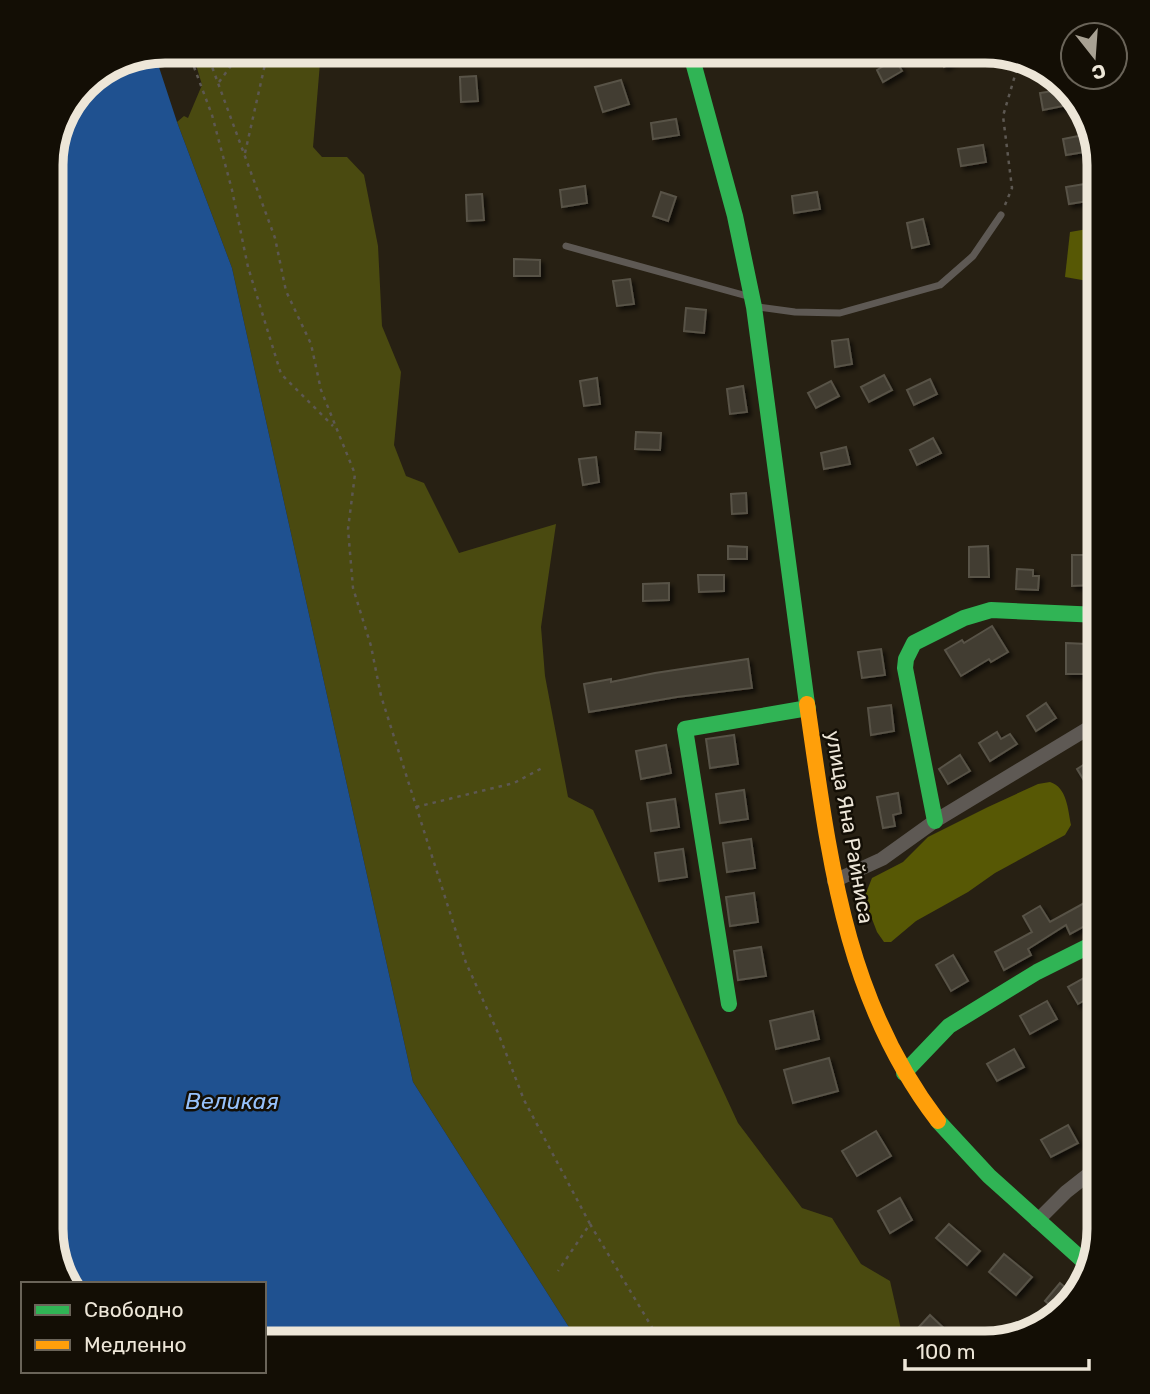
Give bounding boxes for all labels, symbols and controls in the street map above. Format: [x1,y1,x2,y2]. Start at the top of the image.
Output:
north arrow [1059,21,1129,91]
text: С [1089,59,1109,85]
street label: улица Яна Райниса [821,729,879,925]
water label: Великая [185,1087,279,1115]
legend [21,1282,266,1373]
text: Свободно [84,1297,184,1322]
scale bar [905,1328,1089,1372]
text: Медленно [84,1332,187,1357]
text: 100 m [916,1339,975,1364]

